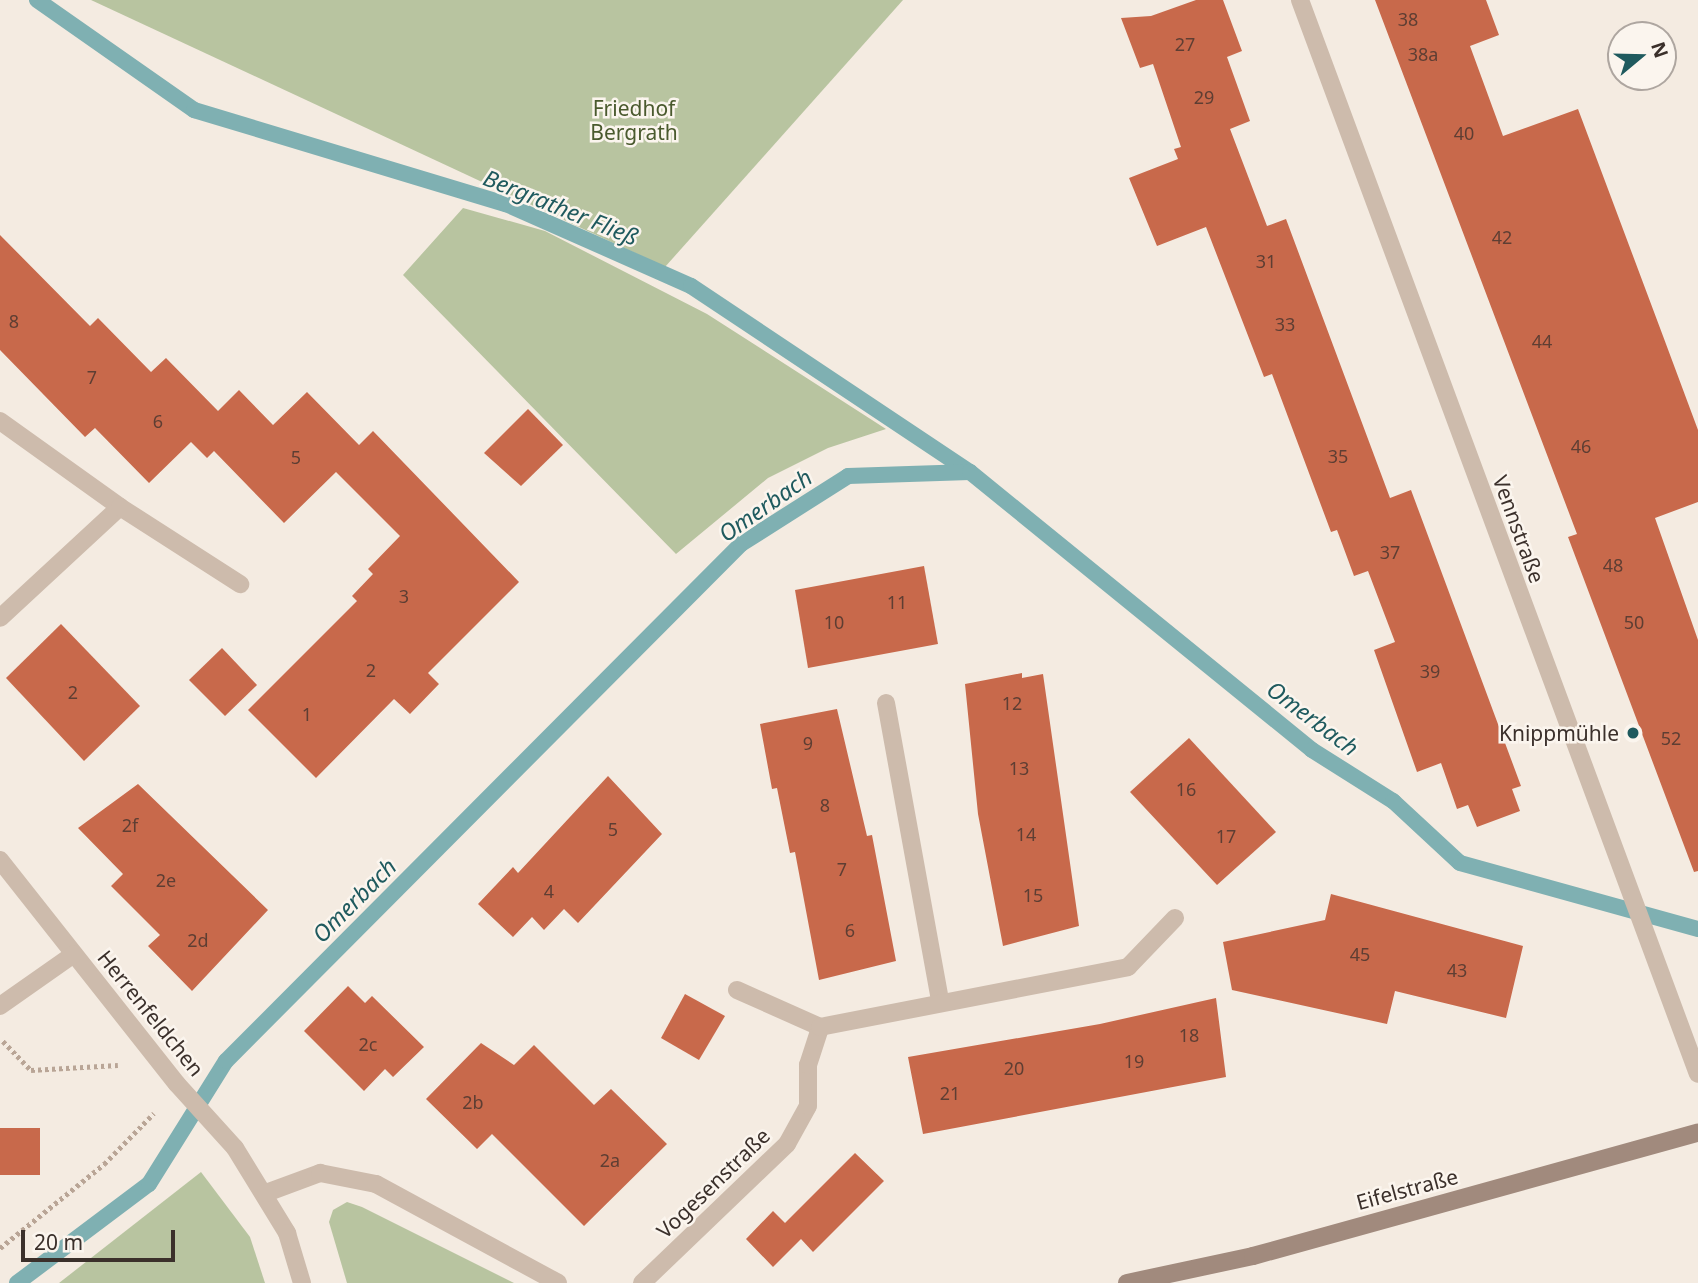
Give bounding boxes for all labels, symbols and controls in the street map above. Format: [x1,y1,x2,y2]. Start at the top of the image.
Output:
house number: 38 [1398,8,1418,30]
north arrow [1607,21,1677,91]
house number: 27 [1175,33,1195,55]
text: N [1645,38,1675,61]
house number: 38a [1408,43,1438,65]
house number: 29 [1194,86,1214,108]
park label: Friedhof Bergrath [590,95,678,145]
house number: 40 [1454,122,1474,144]
water label: Bergrather Fließ [480,163,642,251]
house number: 42 [1492,226,1512,248]
house number: 31 [1256,250,1276,272]
house number: 8 [9,310,19,332]
house number: 33 [1275,313,1295,335]
house number: 44 [1532,330,1552,352]
house number: 7 [87,366,97,388]
house number: 6 [153,410,163,432]
house number: 46 [1571,435,1591,457]
house number: 35 [1328,445,1348,467]
house number: 5 [291,446,301,468]
water label: Omerbach [713,463,817,547]
street label: Vennstraße [1488,472,1550,586]
house number: 37 [1380,541,1400,563]
house number: 48 [1603,554,1623,576]
house number: 3 [399,585,409,607]
house number: 11 [887,591,907,613]
house number: 10 [824,611,844,633]
house number: 50 [1624,611,1644,633]
house number: 2 [366,659,376,681]
house number: 39 [1420,660,1440,682]
water label: Omerbach [1262,675,1364,761]
house number: 2 [68,681,78,703]
house number: 12 [1002,692,1022,714]
house number: 1 [302,703,312,725]
place label: Knippmühle [1499,720,1619,746]
marker: Knippmühle [1625,725,1641,741]
house number: 52 [1661,727,1681,749]
house number: 9 [803,732,813,754]
house number: 13 [1009,757,1029,779]
house number: 16 [1176,778,1196,800]
house number: 8 [820,794,830,816]
house number: 2f [122,814,138,836]
house number: 5 [608,818,618,840]
house number: 14 [1016,823,1036,845]
house number: 17 [1216,825,1236,847]
water label: Omerbach [306,852,402,948]
house number: 7 [837,858,847,880]
house number: 2e [156,869,176,891]
house number: 4 [544,880,554,902]
house number: 15 [1023,884,1043,906]
house number: 6 [845,919,855,941]
house number: 2d [187,929,209,951]
house number: 45 [1350,943,1370,965]
street label: Herrenfeldchen [93,945,209,1081]
house number: 43 [1447,959,1467,981]
house number: 18 [1179,1024,1199,1046]
house number: 2c [359,1033,377,1055]
house number: 19 [1124,1050,1144,1072]
house number: 20 [1004,1057,1024,1079]
house number: 21 [940,1082,960,1104]
house number: 2b [462,1091,484,1113]
street label: Vogesenstraße [651,1123,775,1243]
house number: 2a [600,1149,620,1171]
street label: Eifelstraße [1353,1163,1461,1215]
scale bar [24,1216,178,1260]
text: 20 m [34,1228,83,1256]

